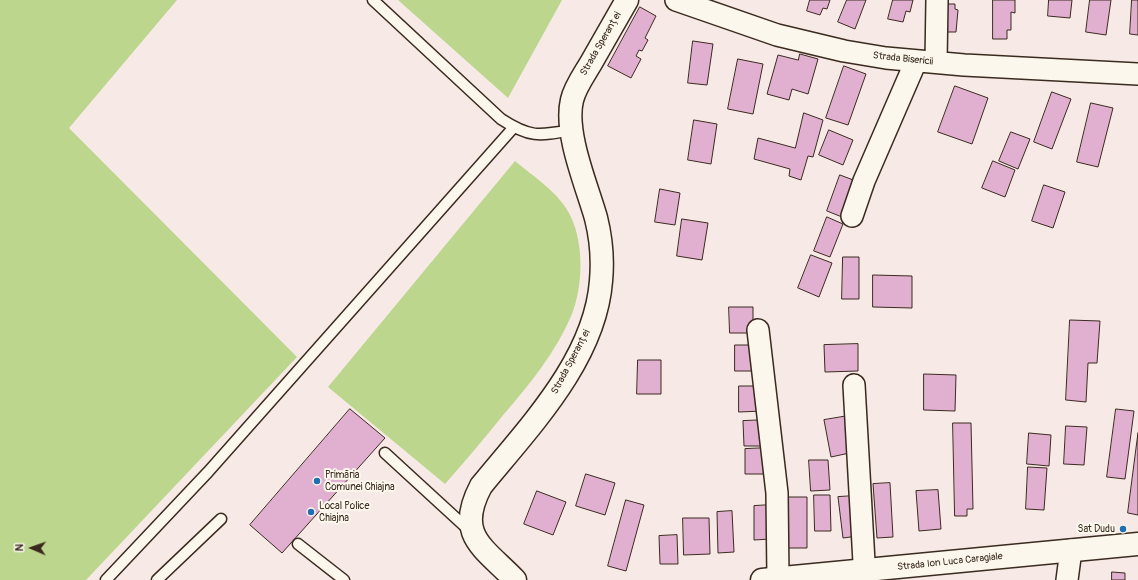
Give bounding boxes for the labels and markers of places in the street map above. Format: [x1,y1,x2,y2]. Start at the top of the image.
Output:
place label: Primăria Comunei Chiajna [325,469,395,492]
marker: Primăria Comunei Chiajna [312,476,322,486]
place label: Local Police Chiajna [319,500,369,524]
marker: Local Police Chiajna [306,507,316,517]
place label: Sat Dudu [1078,523,1115,535]
marker: Sat Dudu [1118,524,1128,534]

